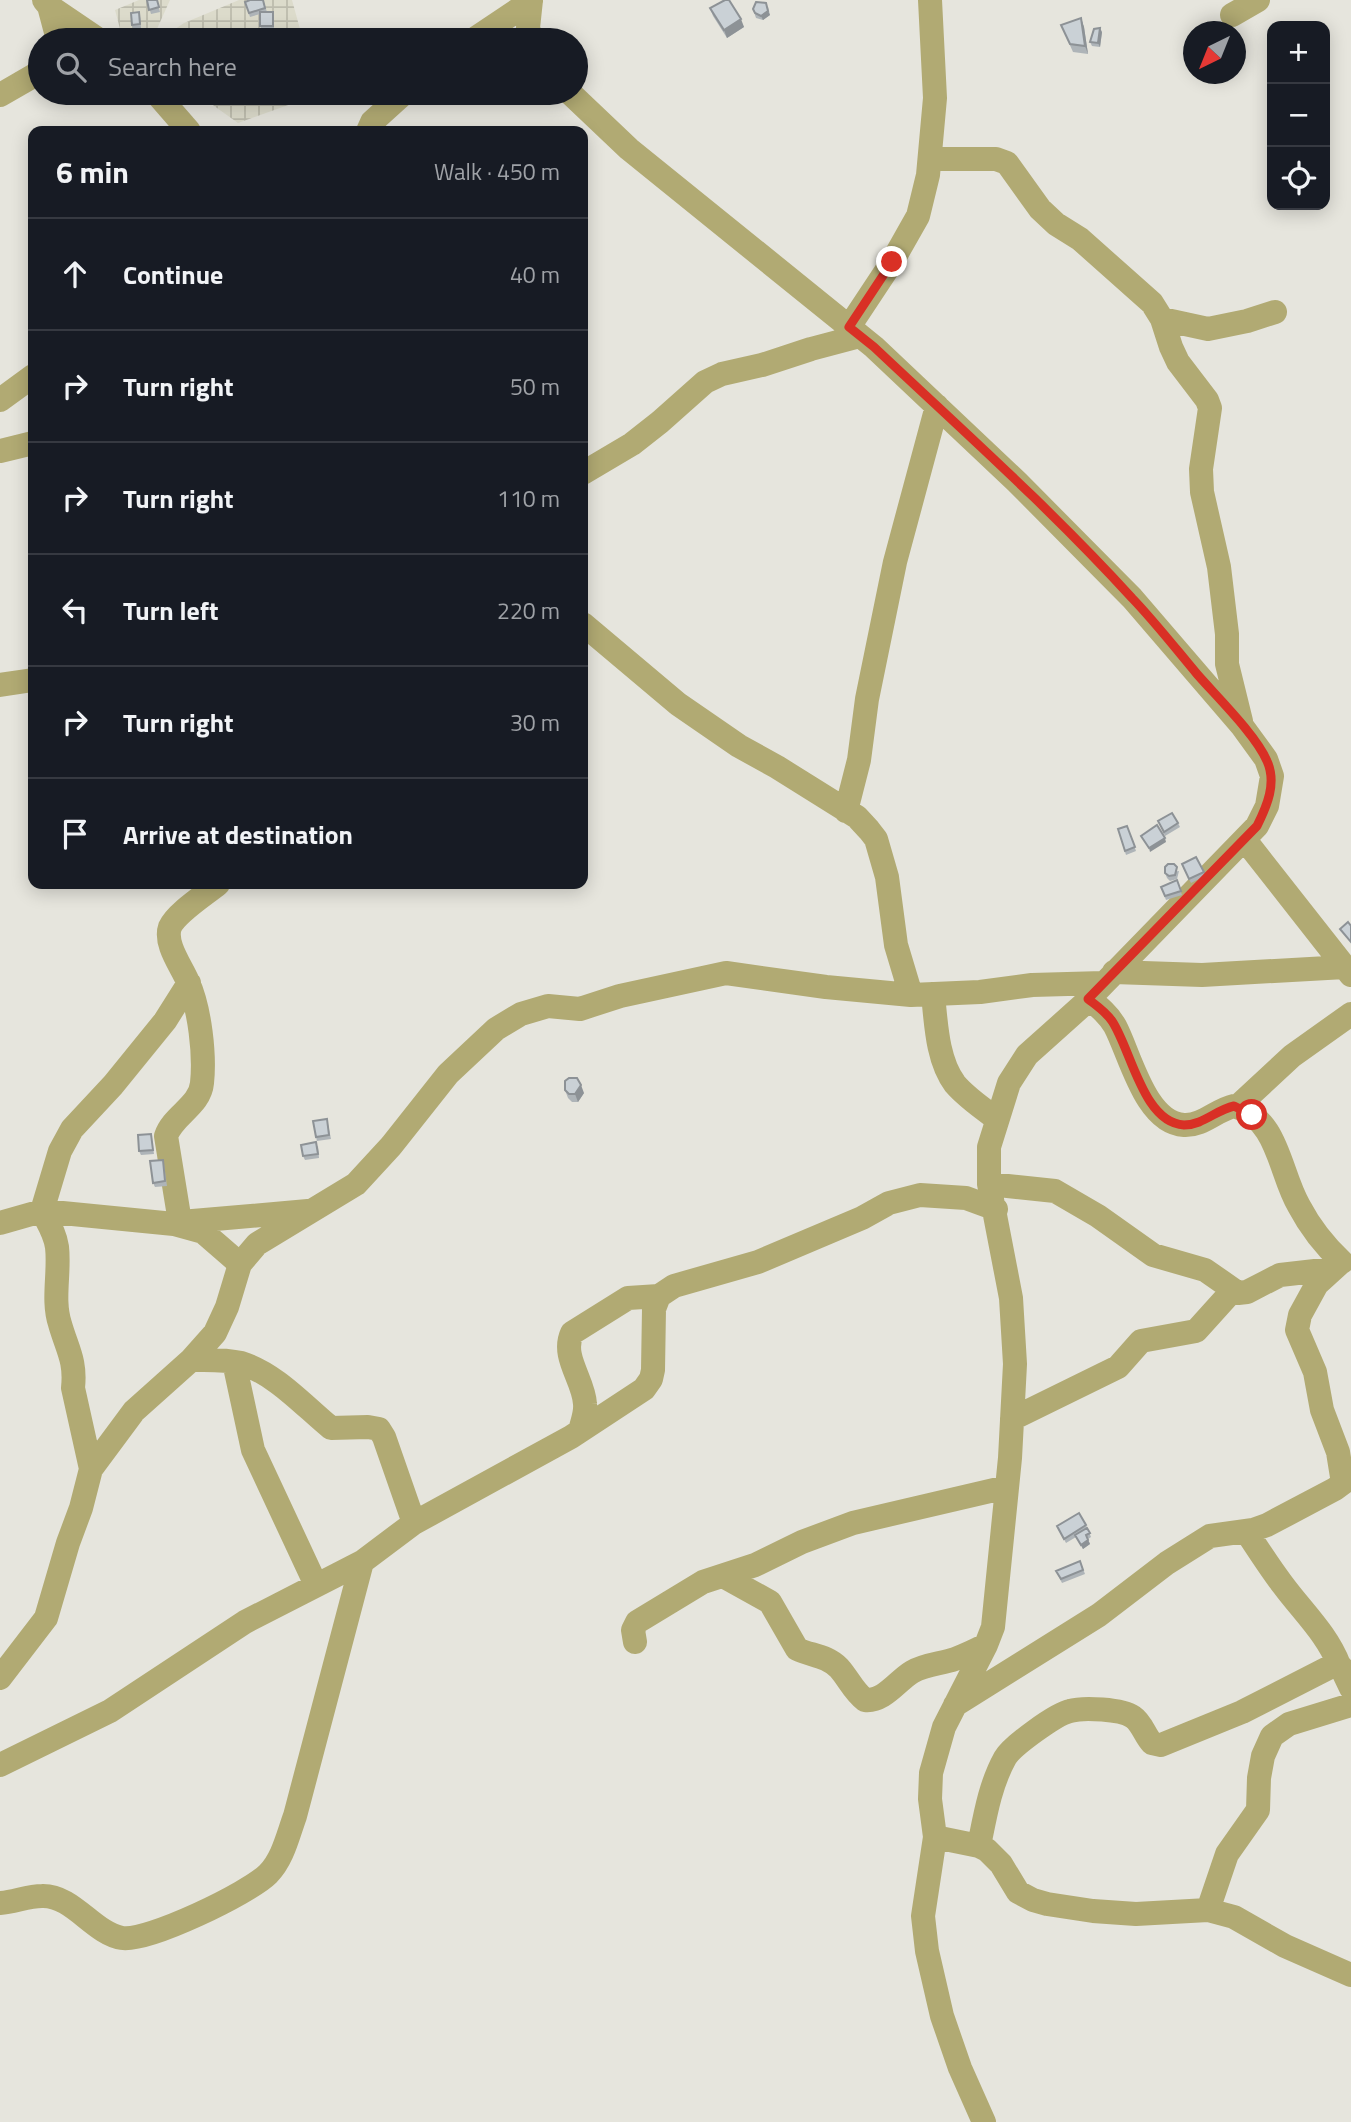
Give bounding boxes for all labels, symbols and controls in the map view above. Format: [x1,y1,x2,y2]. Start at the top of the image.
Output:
north arrow [1183,21,1246,84]
map controls [1267,21,1330,210]
button: + [1267,21,1330,84]
search box [28,28,588,105]
text: Search here [108,47,237,86]
icon: search [52,48,90,86]
button: − [1267,84,1330,147]
button: locate [1267,147,1330,210]
text: 6 min [56,149,129,195]
text: Walk · 450 m [434,154,560,189]
route end [876,246,907,277]
icon: ahead [56,255,94,293]
text: Continue [123,255,223,294]
text: 40 m [510,257,560,292]
icon: right [56,367,94,405]
text: Turn right [123,367,234,406]
text: 50 m [510,369,560,404]
icon: right [56,479,94,517]
text: Turn right [123,479,234,518]
text: 110 m [497,481,560,516]
icon: left [56,591,94,629]
text: Turn left [123,591,218,630]
text: 220 m [497,593,560,628]
icon: right [56,703,94,741]
text: Turn right [123,703,234,742]
text: 30 m [510,705,560,740]
icon: arrive [56,815,94,853]
text: Arrive at destination [123,815,353,854]
route start [1236,1099,1267,1130]

